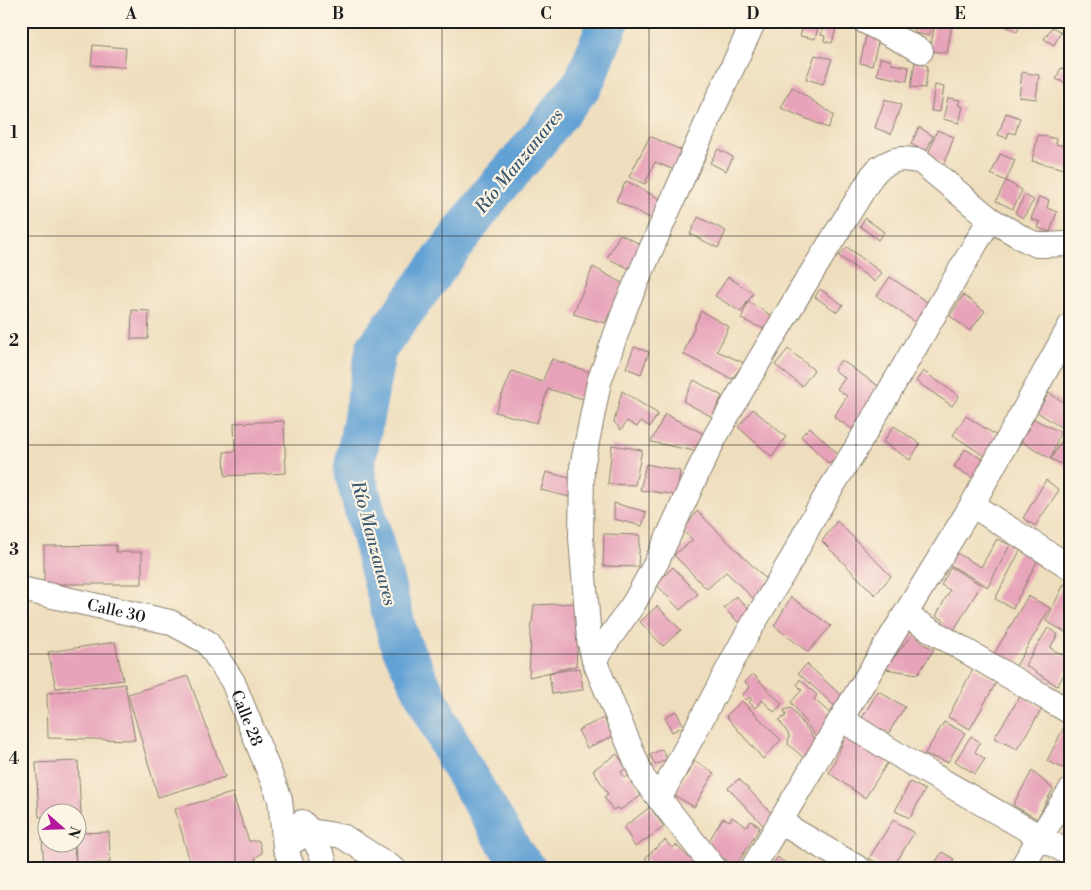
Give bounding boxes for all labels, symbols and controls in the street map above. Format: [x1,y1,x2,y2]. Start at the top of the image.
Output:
text: A [124,4,137,24]
text: B [332,4,344,24]
text: C [540,4,552,24]
text: D [747,4,760,24]
text: E [954,4,966,24]
water label: Río Manzanares [469,104,569,219]
text: 1 [10,123,18,143]
text: 2 [9,331,19,351]
water label: Río Manzanares [346,477,401,608]
text: 3 [9,540,19,560]
street label: Calle 30 [85,595,148,627]
street label: Calle 28 [226,687,267,749]
text: 4 [9,749,20,769]
north arrow [38,802,88,852]
text: N [63,824,84,840]

